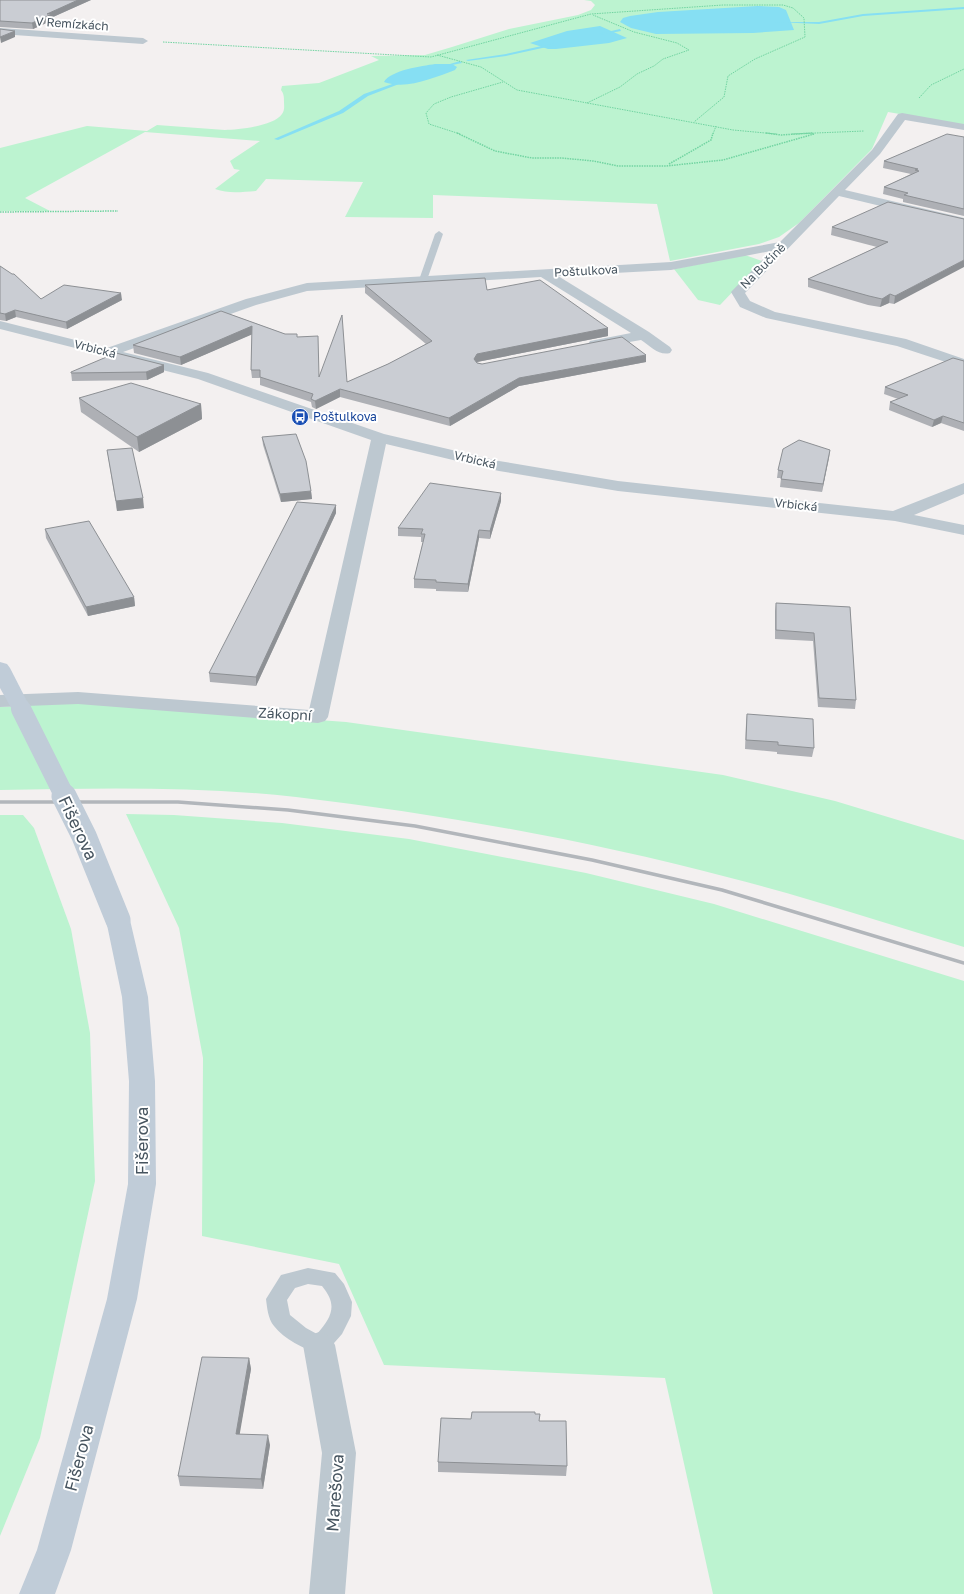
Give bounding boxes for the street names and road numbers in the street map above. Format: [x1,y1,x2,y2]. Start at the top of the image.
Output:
street label: V Remízkách [35,13,109,34]
street label: Na Bučině [737,240,789,292]
street label: Poštulkova [554,261,618,280]
street label: Vrbická [73,336,118,361]
street label: Vrbická [453,447,498,472]
street label: Vrbická [774,495,818,514]
street label: Zákopní [258,704,313,723]
street label: Fišerova [54,792,102,863]
street label: Fišerova [131,1107,152,1175]
street label: Fišerova [60,1422,98,1494]
street label: Marešova [321,1453,348,1533]

